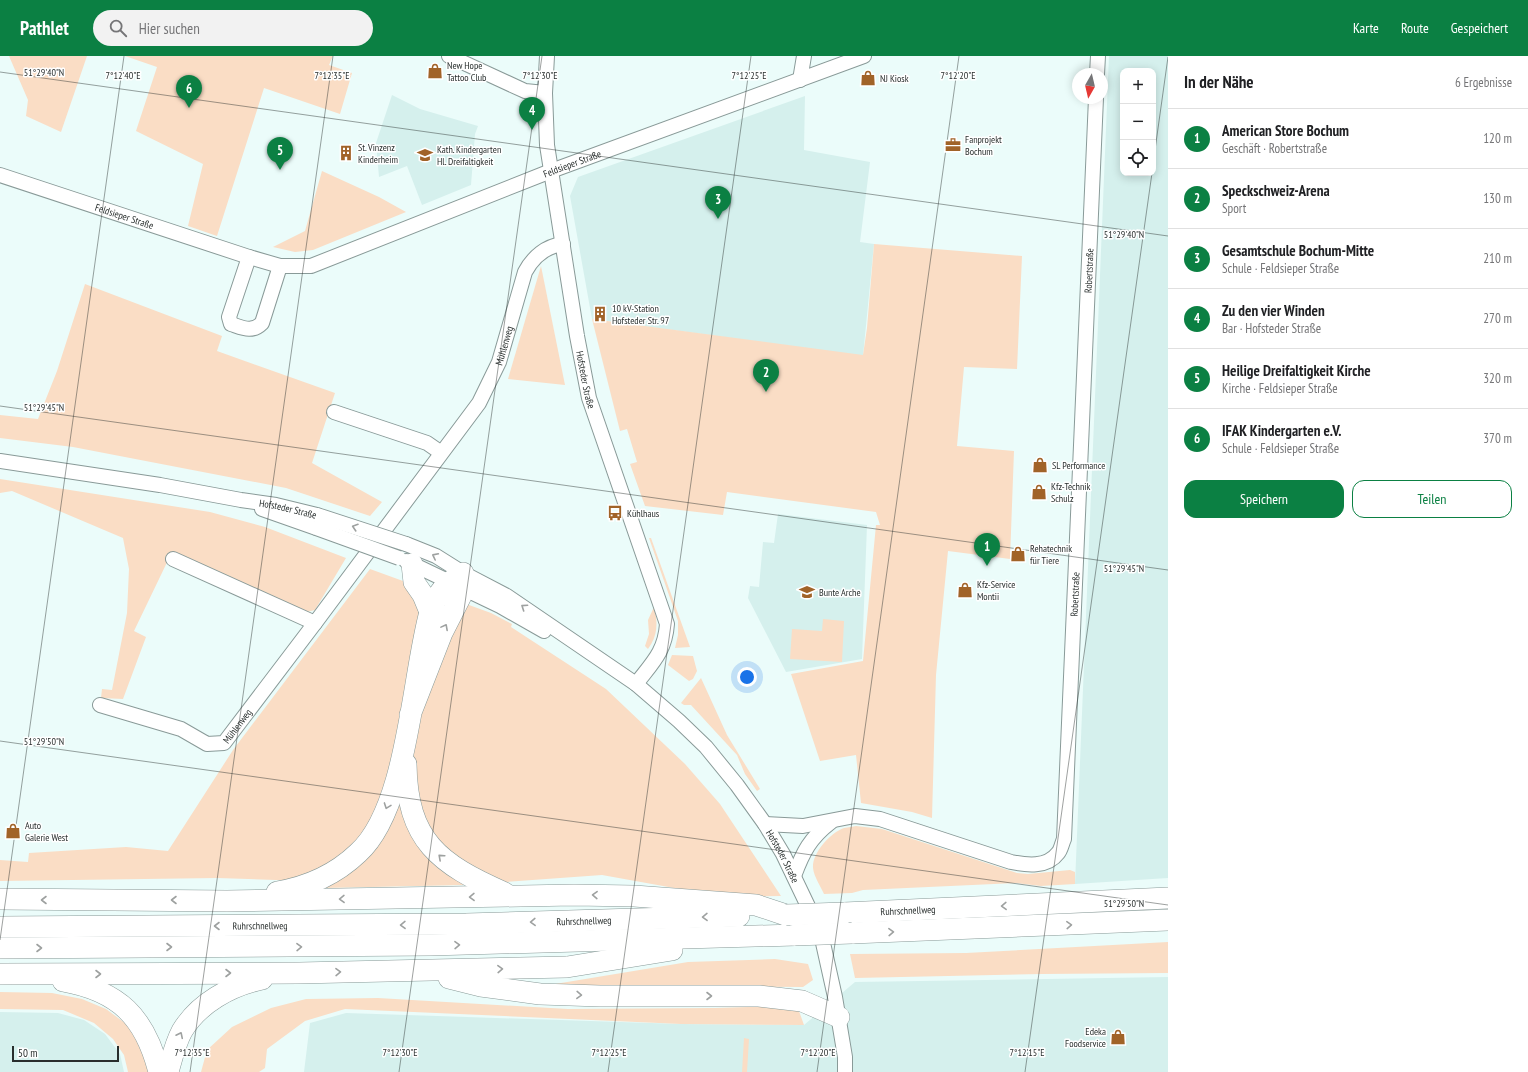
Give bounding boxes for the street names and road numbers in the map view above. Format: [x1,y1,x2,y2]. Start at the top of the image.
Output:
street label: Feldsieper Straße [541,147,603,180]
street label: Feldsieper Straße [93,200,155,232]
street label: Robertstraße [1081,248,1096,293]
street label: Mühlenweg [492,324,516,367]
street label: Hofsteder Straße [574,350,599,410]
street label: Hofsteder Straße [258,496,318,521]
street label: Robertstraße [1067,572,1082,617]
street label: Mühlenweg [220,706,254,746]
street label: Hofsteder Straße [763,827,802,885]
street label: Ruhrschnellweg [880,902,936,918]
street label: Ruhrschnellweg [556,913,612,928]
street label: Ruhrschnellweg [232,919,288,932]

